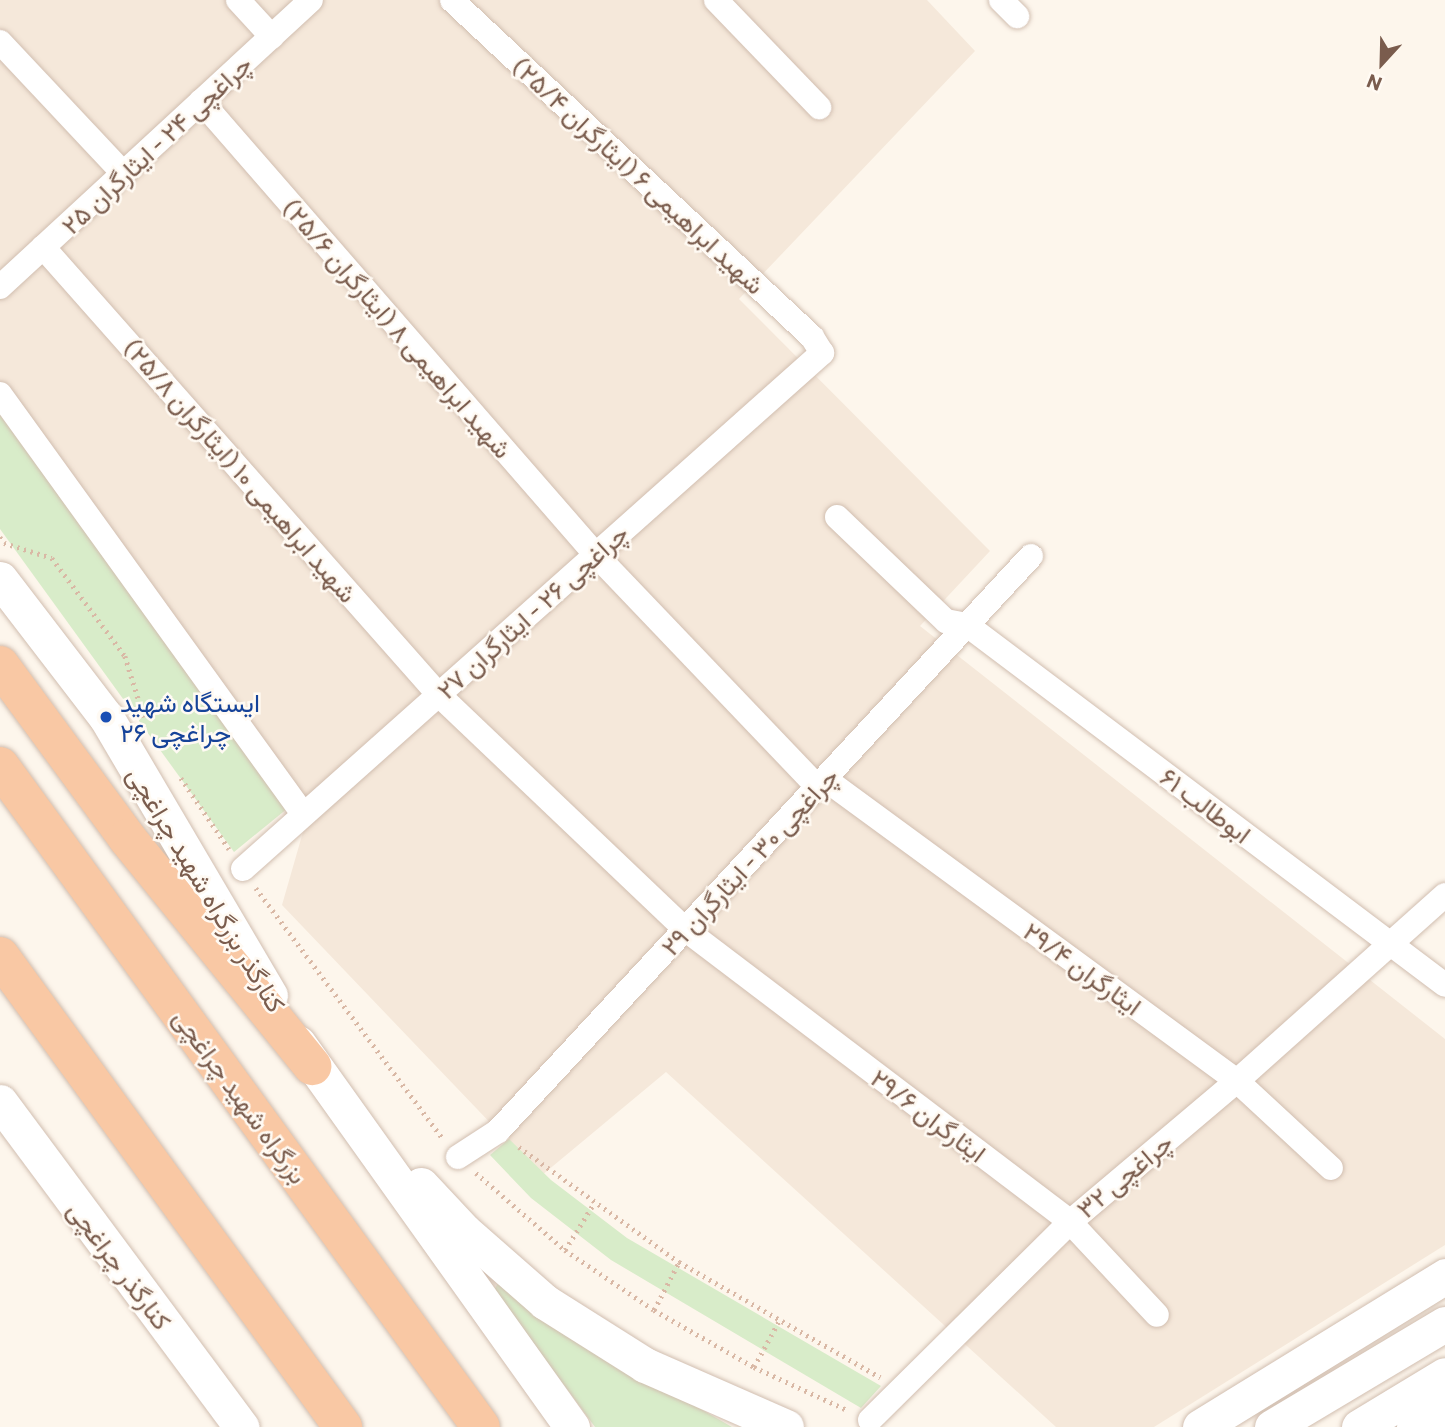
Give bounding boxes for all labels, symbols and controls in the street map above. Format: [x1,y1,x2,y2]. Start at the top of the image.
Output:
north arrow [1347,28,1417,98]
street label: چراغچی ۲۴ - ایثارگران ۲۵ [54,48,258,240]
street label: شهید ابراهیمی ۶ (ایثارگران ۲۵/۴) [507,50,771,300]
text: N [1363,70,1385,96]
street label: شهید ابراهیمی ۸ (ایثارگران ۲۵/۶) [277,192,519,464]
street label: شهید ابراهیمی ۱۰ (ایثارگران ۲۵/۸) [118,332,364,608]
street label: چراغچی ۲۶ - ایثارگران ۲۷ [430,517,634,705]
place label: ایستگاه شهید چراغچی ۲۶ [120,686,260,748]
marker: ایستگاه شهید چراغچی ۲۶ [98,709,114,725]
street label: کنارگذر بزرگراه شهید چراغچی [121,760,293,1018]
street label: چراغچی ۳۰ - ایثارگران ۲۹ [654,760,844,962]
street label: ابوطالب ۶۱ [1154,761,1258,849]
street label: ایثارگران ۲۹/۴ [1018,915,1148,1021]
street label: بزرگراه شهید چراغچی [167,1003,315,1189]
street label: ایثارگران ۲۹/۶ [865,1062,993,1168]
street label: چراغچی ۳۲ [1070,1126,1178,1224]
street label: کنارگذر چراغچی [62,1195,178,1335]

